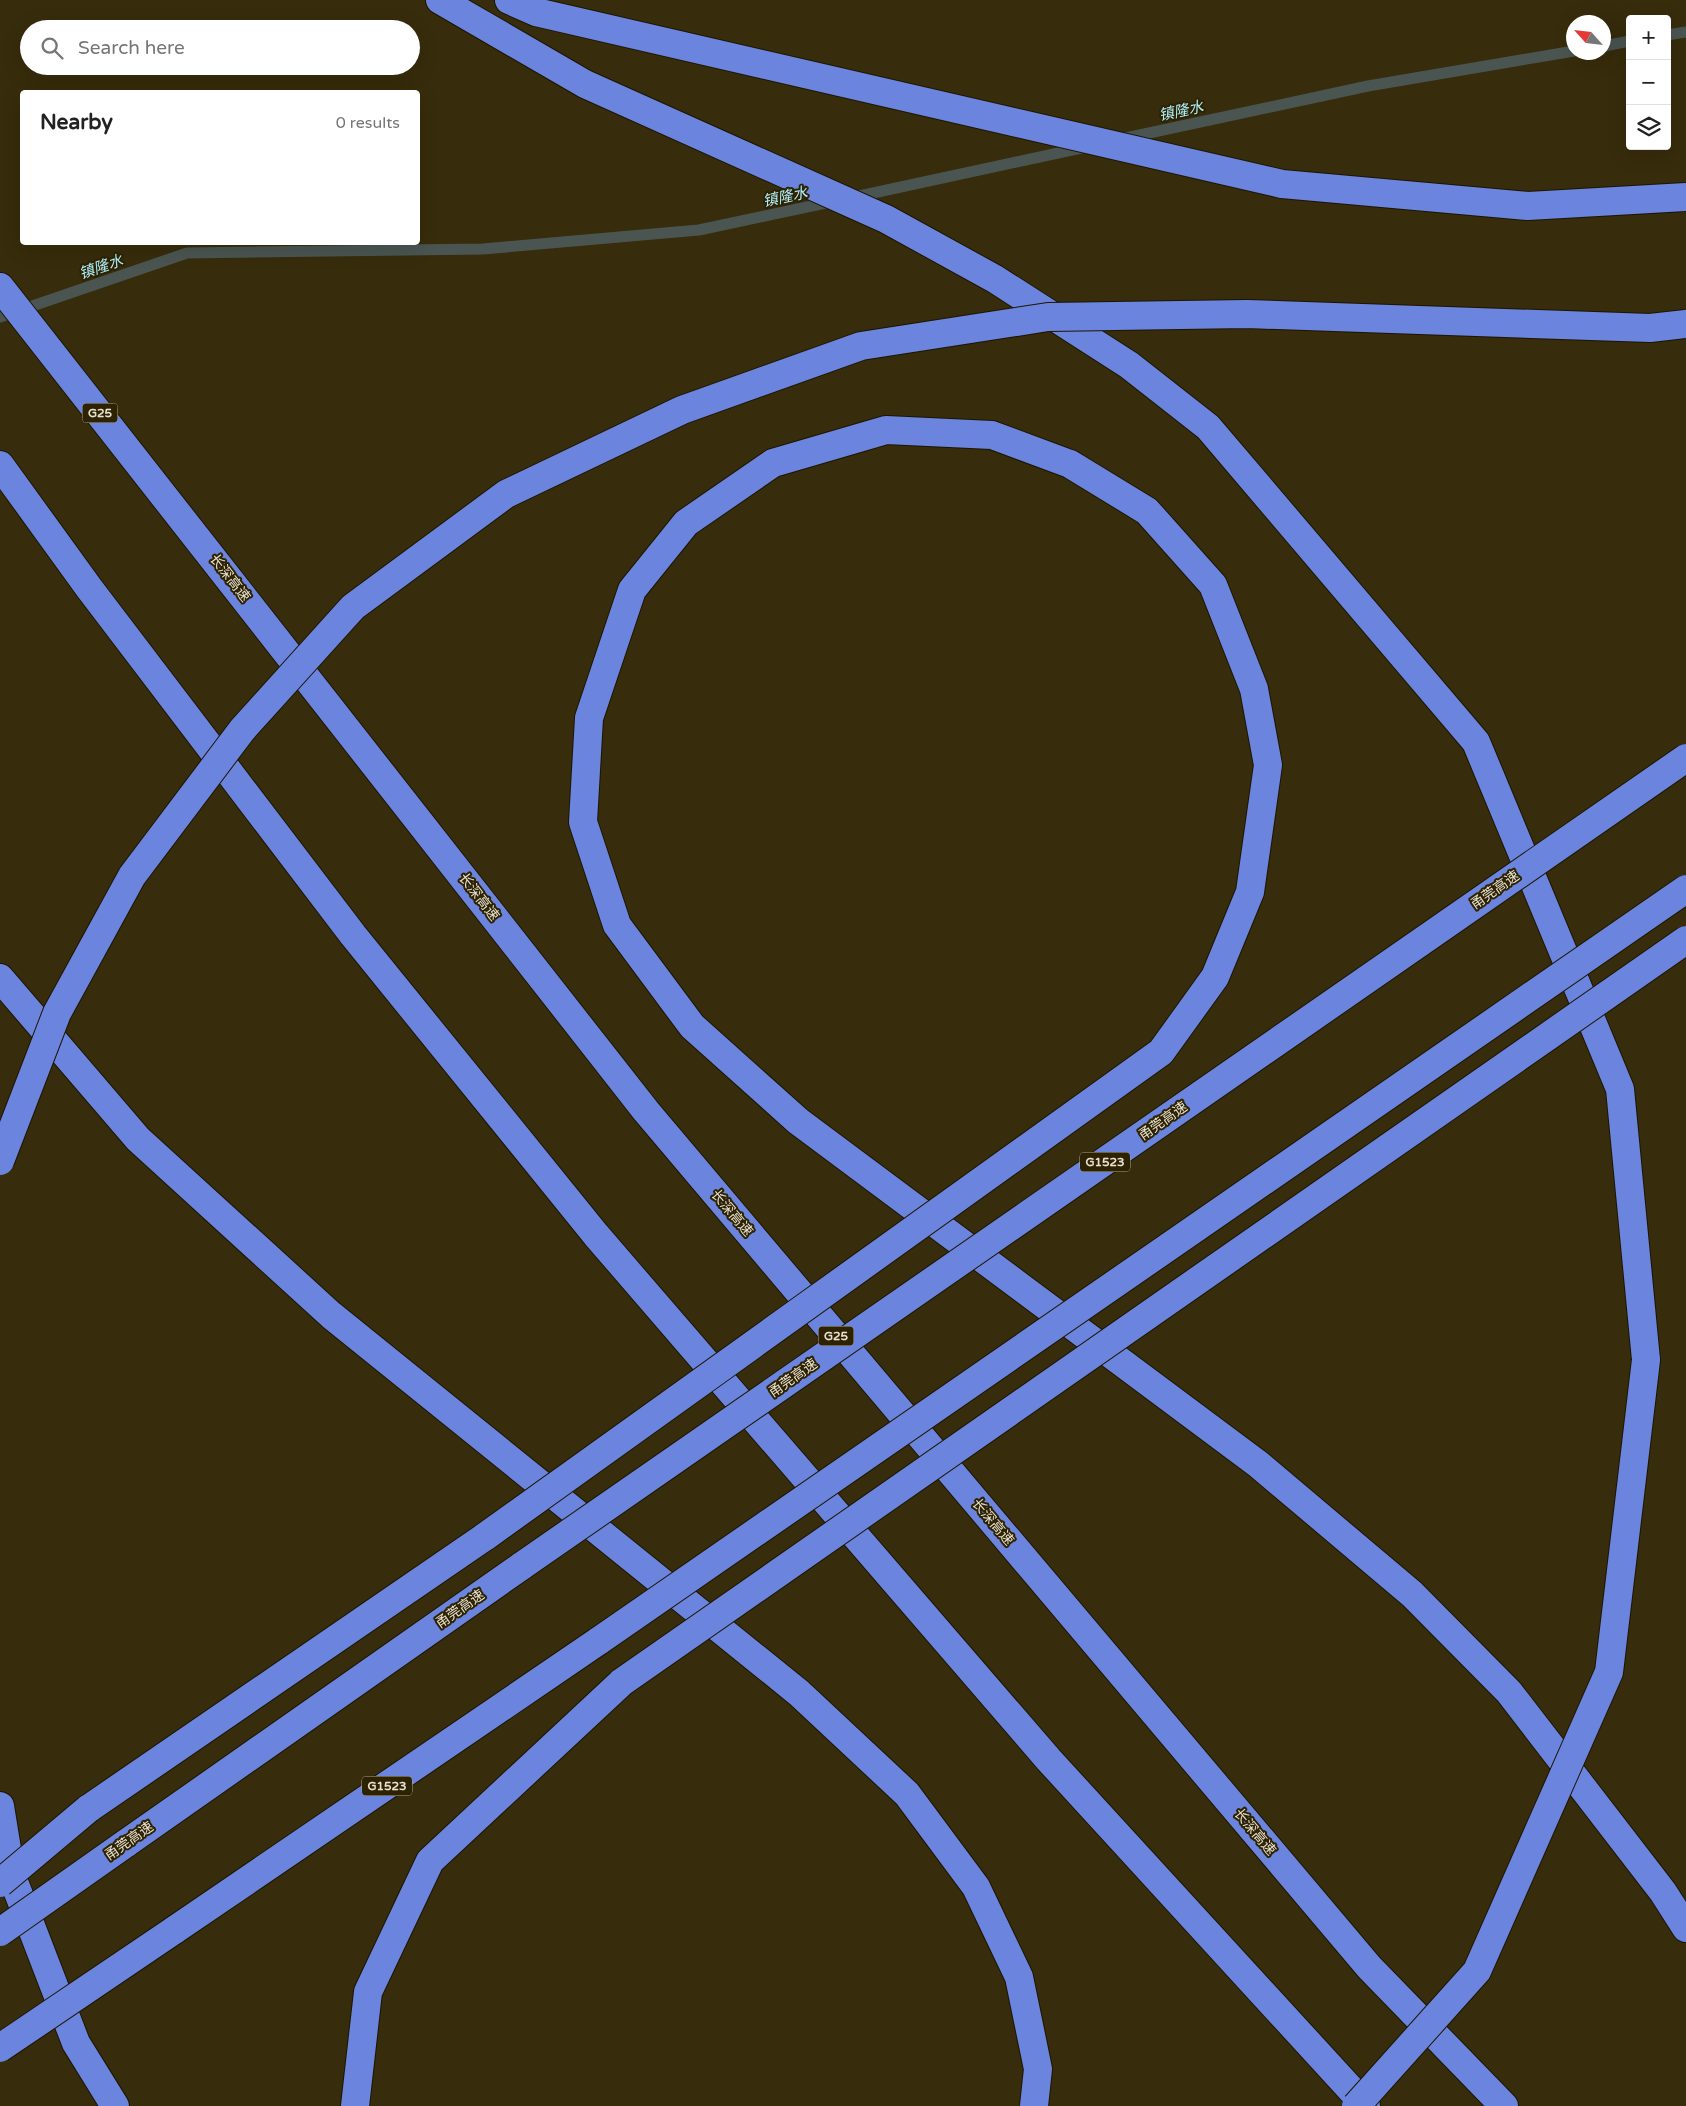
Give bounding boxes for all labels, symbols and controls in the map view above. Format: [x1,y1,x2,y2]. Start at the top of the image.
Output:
north arrow [1566,15,1611,60]
map controls [1626,15,1671,150]
button: + [1626,15,1671,60]
search box [20,20,420,75]
icon: search [38,34,66,62]
text: Search here [78,37,185,59]
button: − [1626,60,1671,105]
water label: 镇隆水 [1157,97,1206,124]
button: layers [1626,105,1671,150]
text: Nearby [40,110,113,135]
text: 0 results [336,113,400,133]
water label: 镇隆水 [761,183,810,210]
water label: 镇隆水 [77,251,126,283]
road number: G25 [82,403,118,422]
street label: 长深高速 [206,551,254,605]
street label: 甬莞高速 [1467,867,1523,913]
street label: 长深高速 [455,870,503,924]
street label: 甬莞高速 [1135,1098,1191,1144]
road number: G1523 [1080,1152,1130,1172]
street label: 长深高速 [707,1186,757,1240]
road number: G25 [818,1326,854,1345]
street label: 甬莞高速 [765,1355,821,1401]
street label: 长深高速 [968,1495,1018,1549]
street label: 甬莞高速 [432,1586,488,1632]
road number: G1523 [362,1776,412,1795]
street label: 长深高速 [1230,1805,1280,1859]
street label: 甬莞高速 [101,1818,157,1864]

